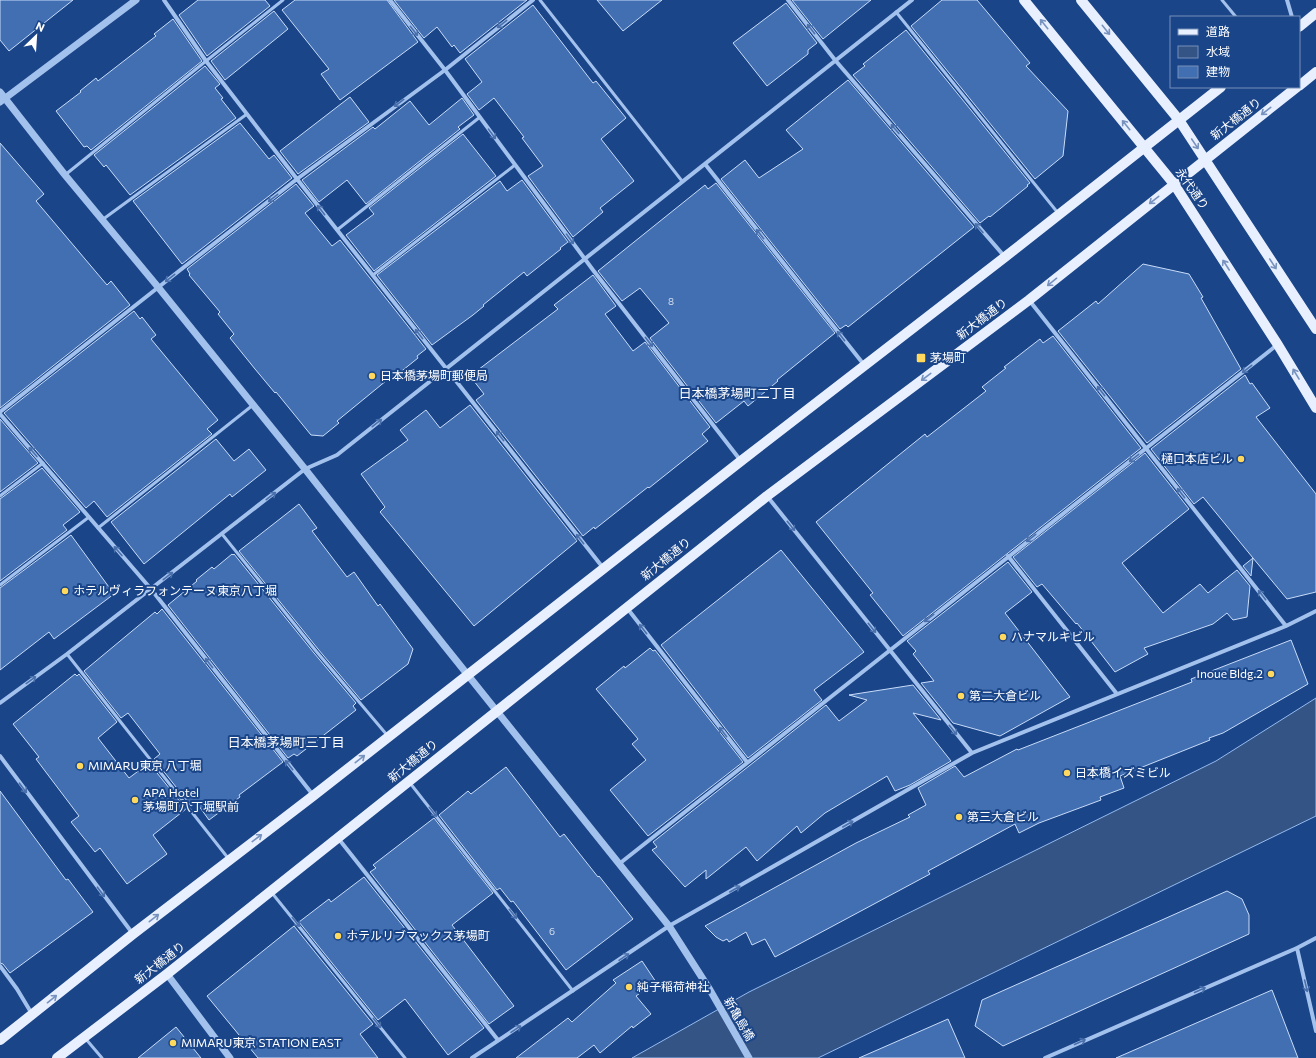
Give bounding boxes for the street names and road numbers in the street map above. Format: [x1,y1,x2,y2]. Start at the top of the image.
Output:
street label: 新大橋通り [1207,94,1263,142]
street label: 永代通り [1173,165,1212,212]
street label: 新大橋通り [953,295,1010,342]
street label: 新大橋通り [638,534,693,583]
street label: 新大橋通り [385,736,440,785]
street label: 新大橋通り [131,938,187,986]
street label: 新亀島橋 [722,994,758,1043]

